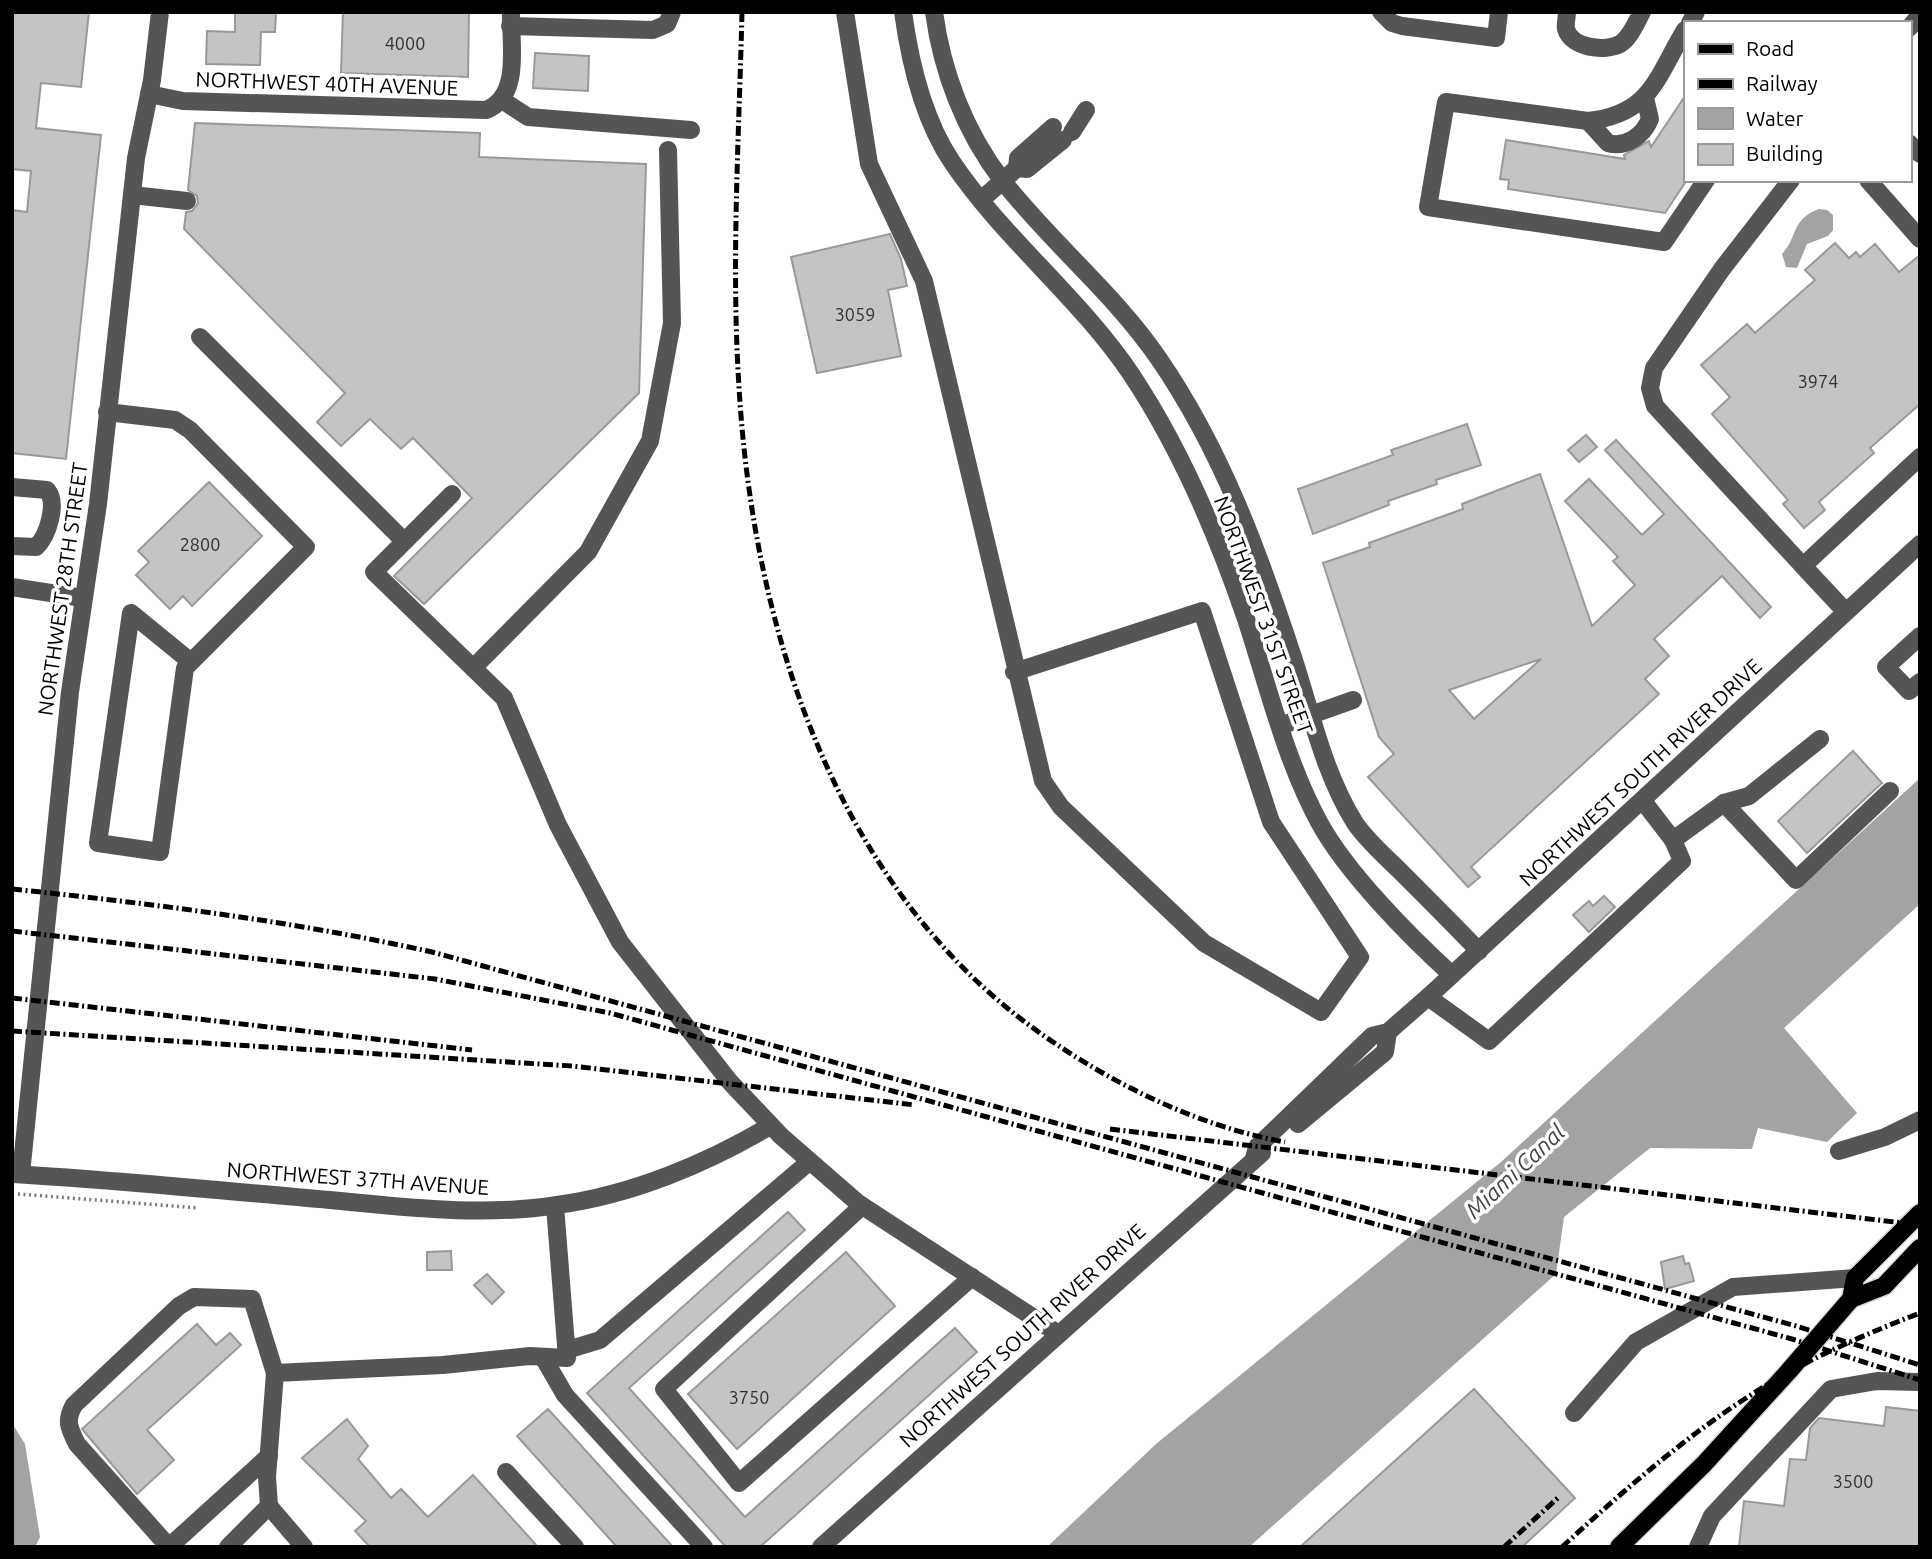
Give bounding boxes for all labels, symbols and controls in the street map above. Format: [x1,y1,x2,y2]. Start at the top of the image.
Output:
legend [1684,21,1911,182]
house number: 4000 [385,33,425,53]
text: Road [1746,36,1794,60]
street label: NORTHWEST 40TH AVENUE [195,66,459,100]
text: Railway [1746,71,1818,95]
text: Water [1746,106,1804,130]
text: Building [1746,141,1823,165]
house number: 3059 [835,304,875,324]
house number: 3974 [1798,371,1838,391]
street label: NORTHWEST 28TH STREET [32,461,92,717]
street label: NORTHWEST 31ST STREET [1210,493,1318,738]
house number: 2800 [180,534,220,554]
street label: NORTHWEST SOUTH RIVER DRIVE [1514,653,1766,891]
water label: Miami Canal [1460,1119,1570,1223]
street label: NORTHWEST 37TH AVENUE [226,1157,490,1199]
street label: NORTHWEST SOUTH RIVER DRIVE [894,1218,1150,1452]
house number: 3750 [729,1387,769,1407]
house number: 3500 [1833,1471,1873,1491]

